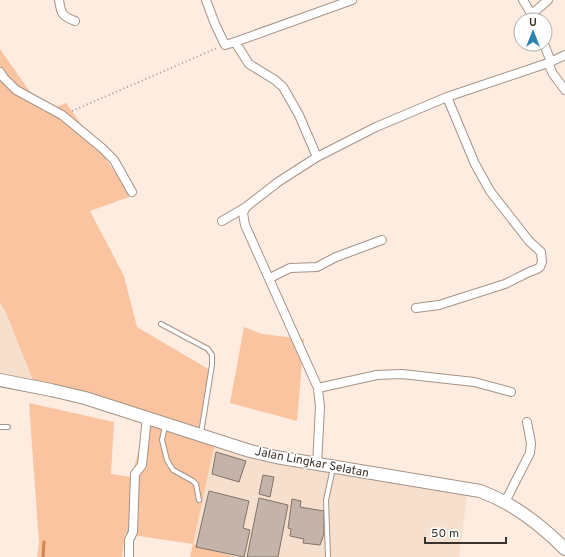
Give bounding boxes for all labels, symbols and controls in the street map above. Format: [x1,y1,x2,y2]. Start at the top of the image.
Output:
north arrow [513,12,553,52]
text: U [529,16,537,30]
street label: Jalan Lingkar Selatan [253,444,370,482]
scale bar [425,519,506,545]
text: 50 m [431,526,459,542]

